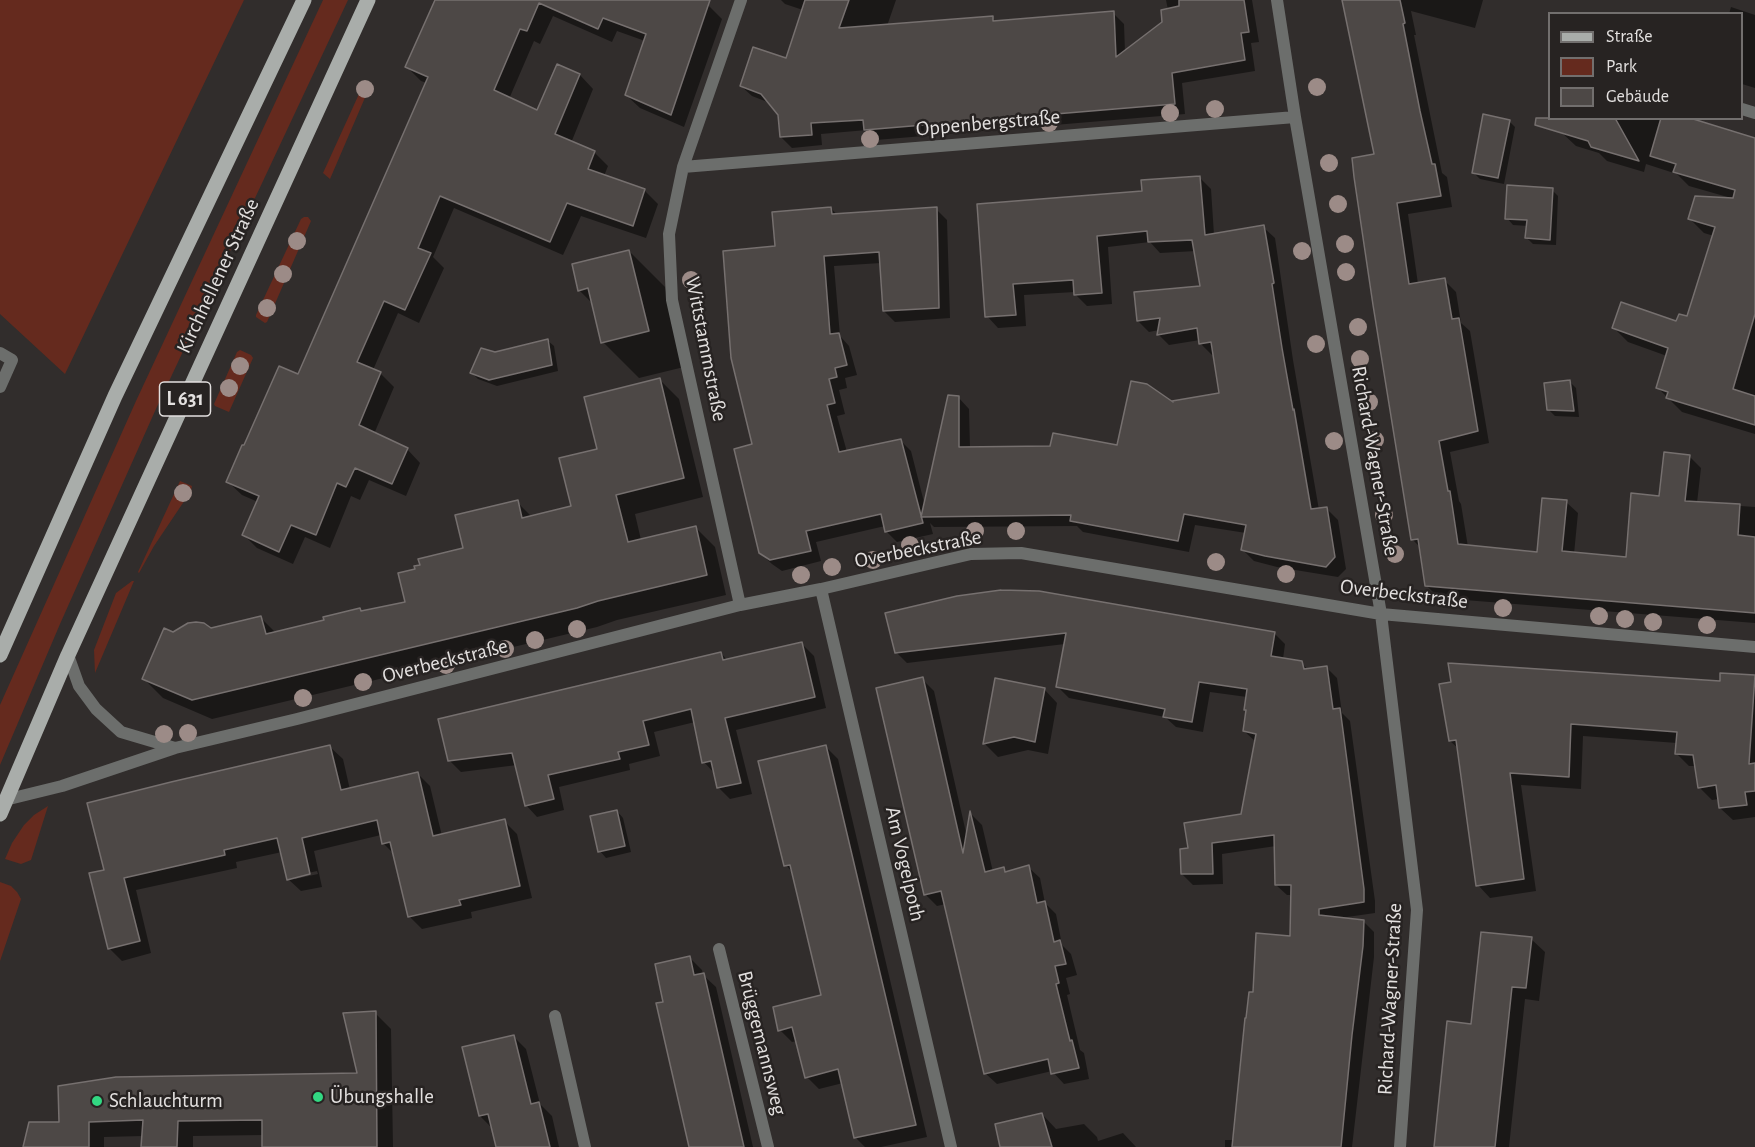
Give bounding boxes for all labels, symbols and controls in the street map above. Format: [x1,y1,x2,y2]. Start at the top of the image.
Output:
legend [1548,12,1743,120]
text: Straße [1606,28,1652,46]
text: Park [1606,58,1637,76]
text: Gebäude [1606,88,1669,106]
street label: Oppenbergstraße [915,104,1061,142]
street label: Kirchhellener Straße [171,195,265,357]
street label: Wittstammstraße [680,275,732,423]
street label: Richard-Wagner-Straße [1346,364,1404,558]
road number: L 631 [160,382,210,416]
street label: Overbeckstraße [852,524,984,574]
street label: Overbeckstraße [1339,574,1469,614]
street label: Overbeckstraße [380,633,510,689]
street label: Am Vogelpoth [880,804,930,924]
street label: Richard-Wagner-Straße [1372,902,1408,1096]
street label: Brüggemannsweg [732,968,792,1118]
place label: Übungshalle [330,1084,434,1110]
place label: Schlauchturm [109,1088,223,1114]
marker: Übungshalle [311,1090,325,1104]
marker: Schlauchturm [90,1094,104,1108]

